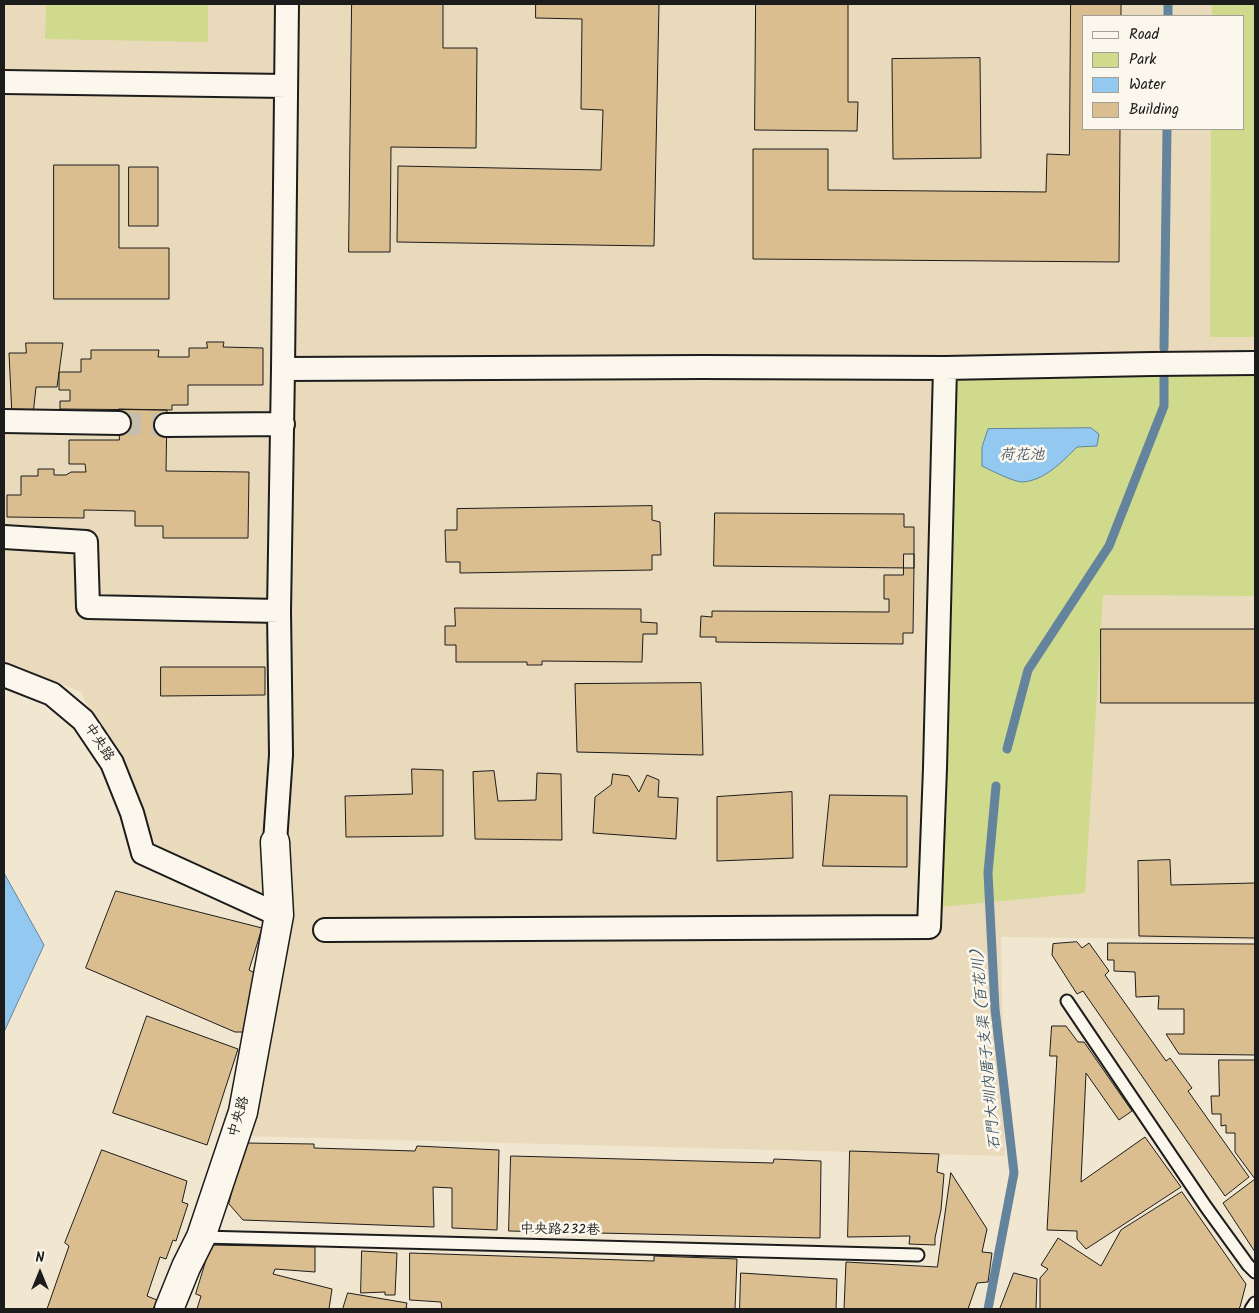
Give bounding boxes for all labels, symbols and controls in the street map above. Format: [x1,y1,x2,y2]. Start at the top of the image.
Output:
legend [1082,15,1244,130]
text: Road [1129,23,1159,47]
text: Park [1129,48,1156,72]
text: Water [1129,73,1165,97]
text: Building [1129,98,1179,122]
water label: 荷花池 [1000,447,1044,465]
street label: 中央路 [80,721,116,765]
water label: 石門大圳內厝子支渠 (百花川) [970,949,1006,1151]
street label: 中央路 [226,1094,254,1140]
street label: 中央路232巷 [520,1222,600,1240]
text: N [36,1247,44,1269]
north arrow [15,1248,65,1298]

